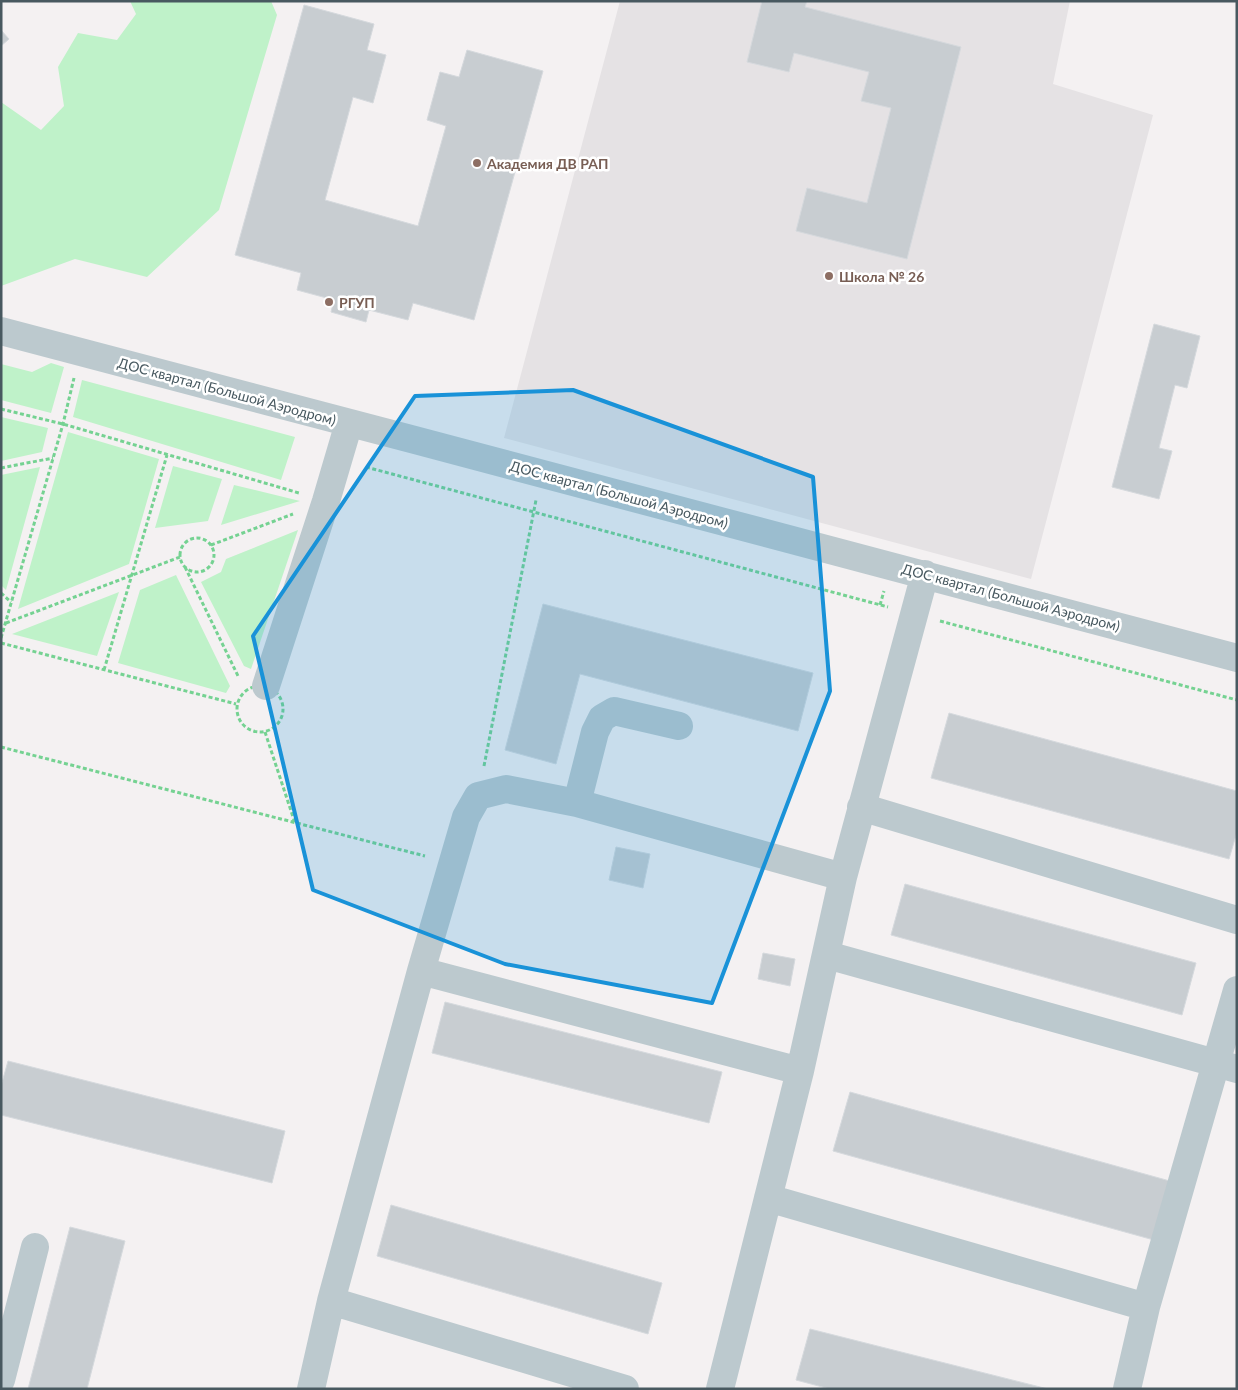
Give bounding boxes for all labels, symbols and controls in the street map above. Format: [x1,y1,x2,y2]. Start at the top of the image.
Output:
place label: Академия ДВ РАП [486,155,608,172]
marker: Академия ДВ РАП [471,157,483,169]
place label: Школа № 26 [839,268,924,285]
marker: Школа № 26 [823,270,835,282]
place label: РГУП [339,294,375,311]
marker: РГУП [323,296,335,308]
street label: ДОС квартал (Большой Аэродром) [116,354,338,428]
street label: ДОС квартал (Большой Аэродром) [508,457,730,531]
street label: ДОС квартал (Большой Аэродром) [900,560,1122,634]

